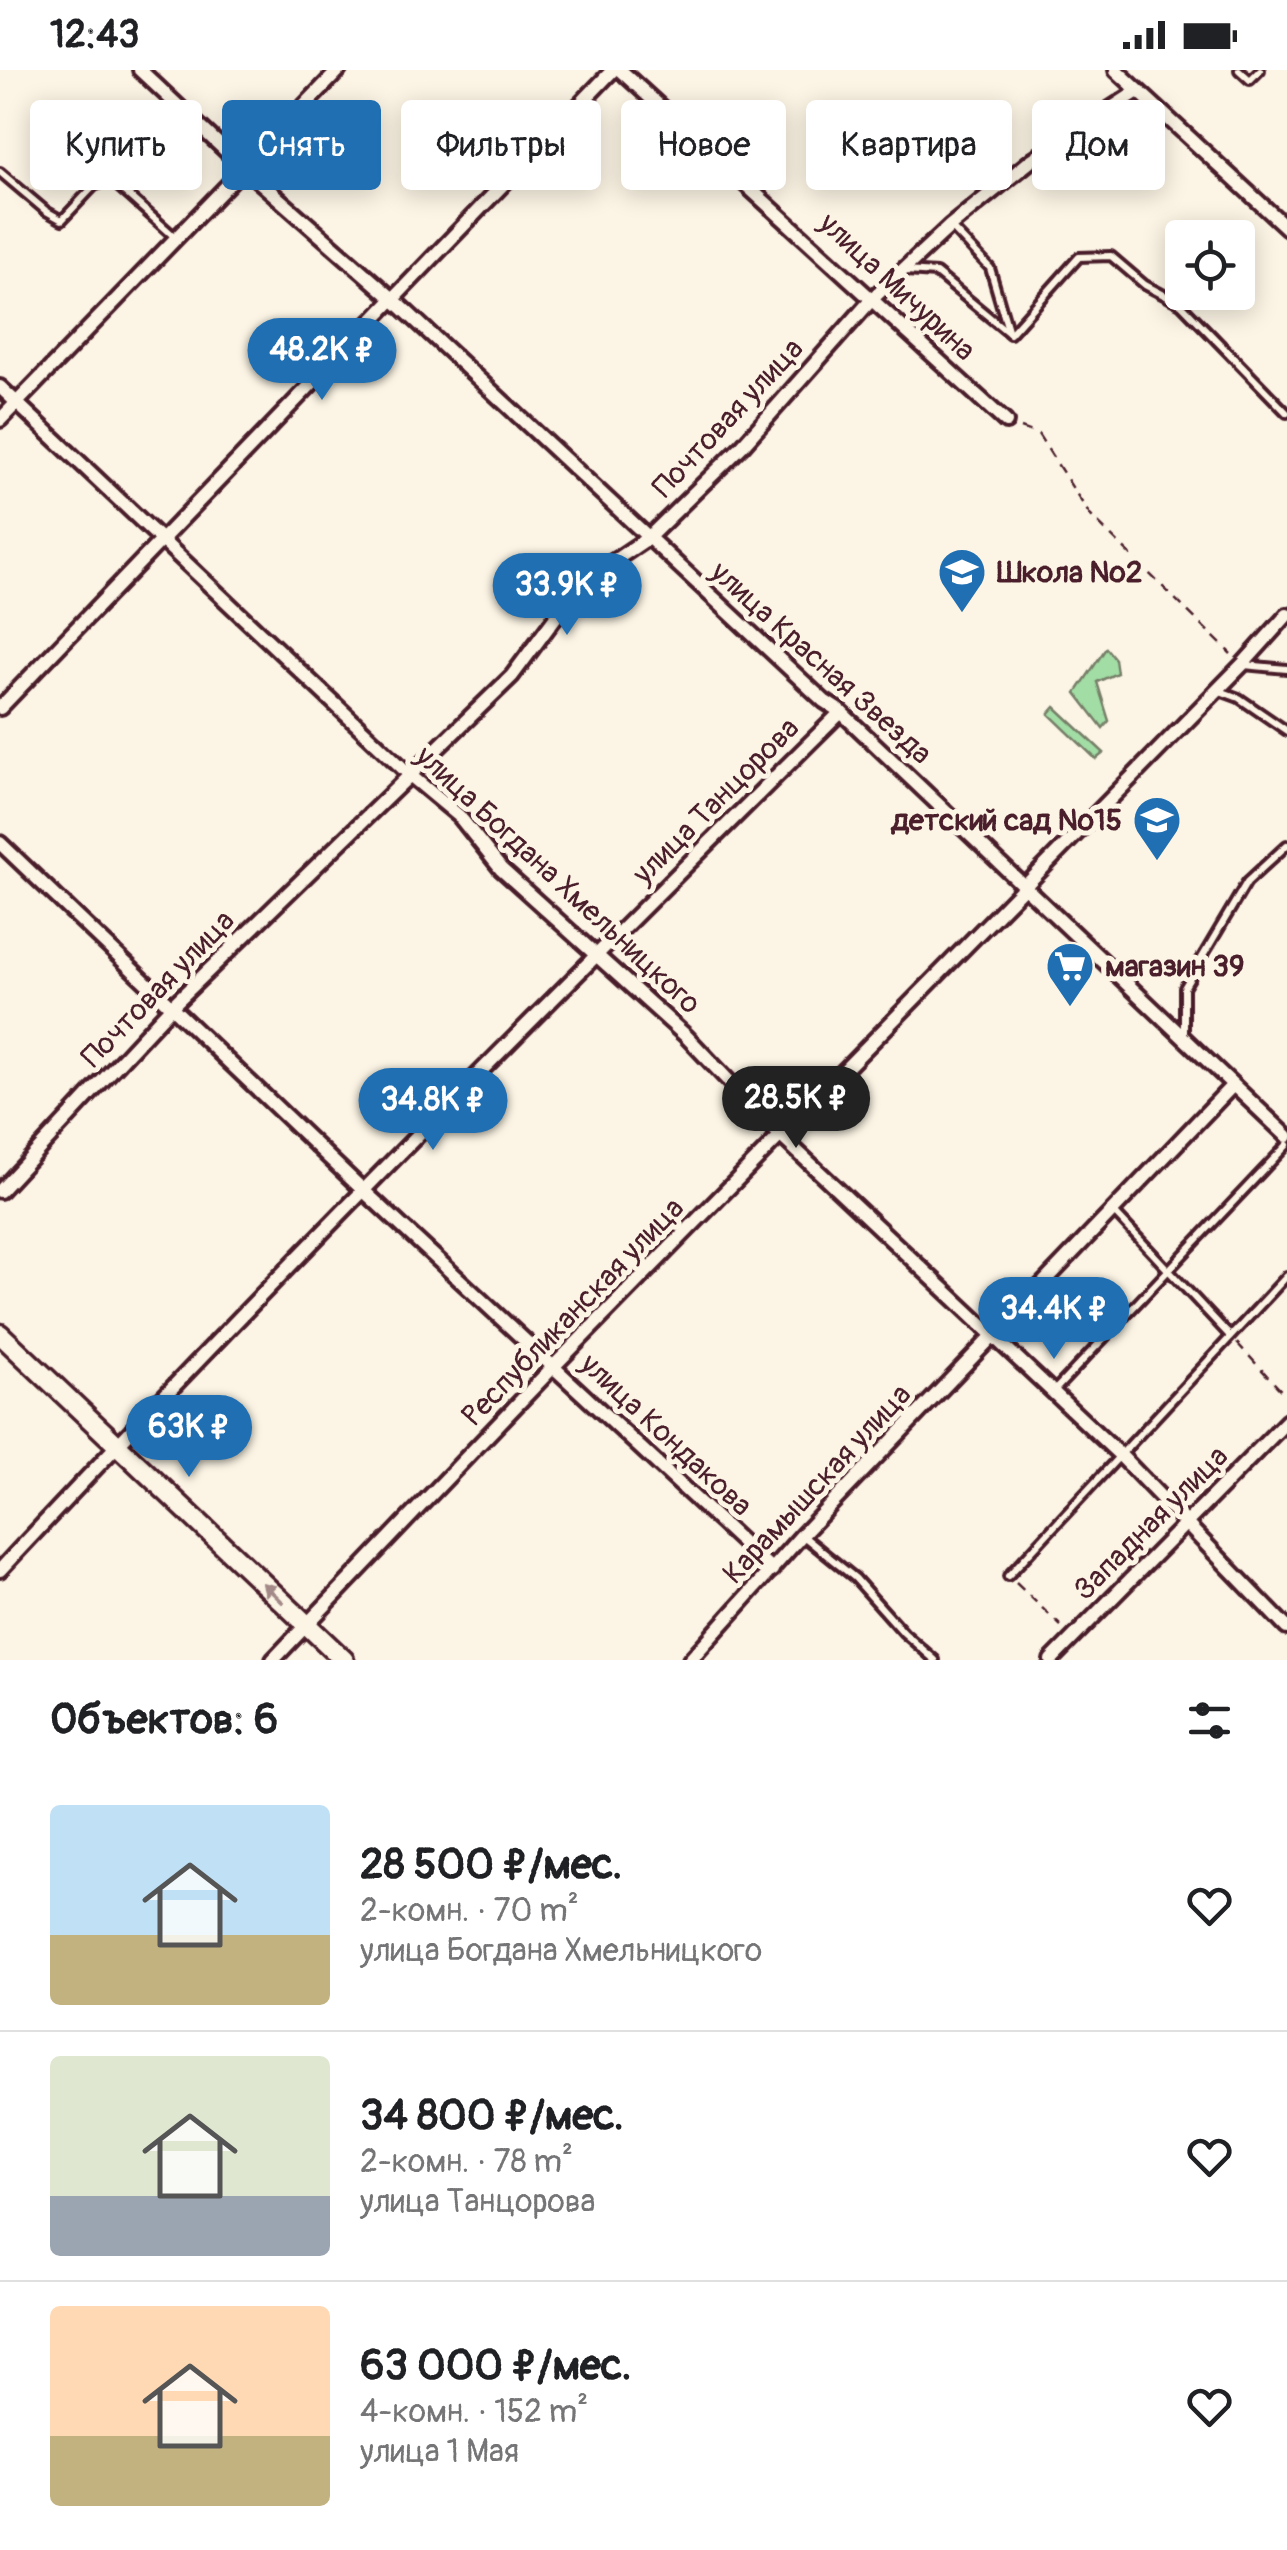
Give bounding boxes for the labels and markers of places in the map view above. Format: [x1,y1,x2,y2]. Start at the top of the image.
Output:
pin: 48.2K ₽ [230,318,414,403]
school or university icon: Школа №2 [936,546,988,614]
pin: 33.9K ₽ [475,553,659,638]
place label: Школа №2 [996,554,1143,591]
school or university icon: детский сад №15 [1131,794,1183,862]
place label: детский сад №15 [890,802,1122,839]
supermarket icon: магазин 39 [1044,940,1096,1008]
place label: магазин 39 [1105,948,1244,985]
pin: 28.5K ₽ [704,1066,888,1151]
pin: 34.8K ₽ [341,1068,525,1153]
pin: 34.4K ₽ [962,1277,1146,1362]
pin: 63K ₽ [119,1395,259,1480]

